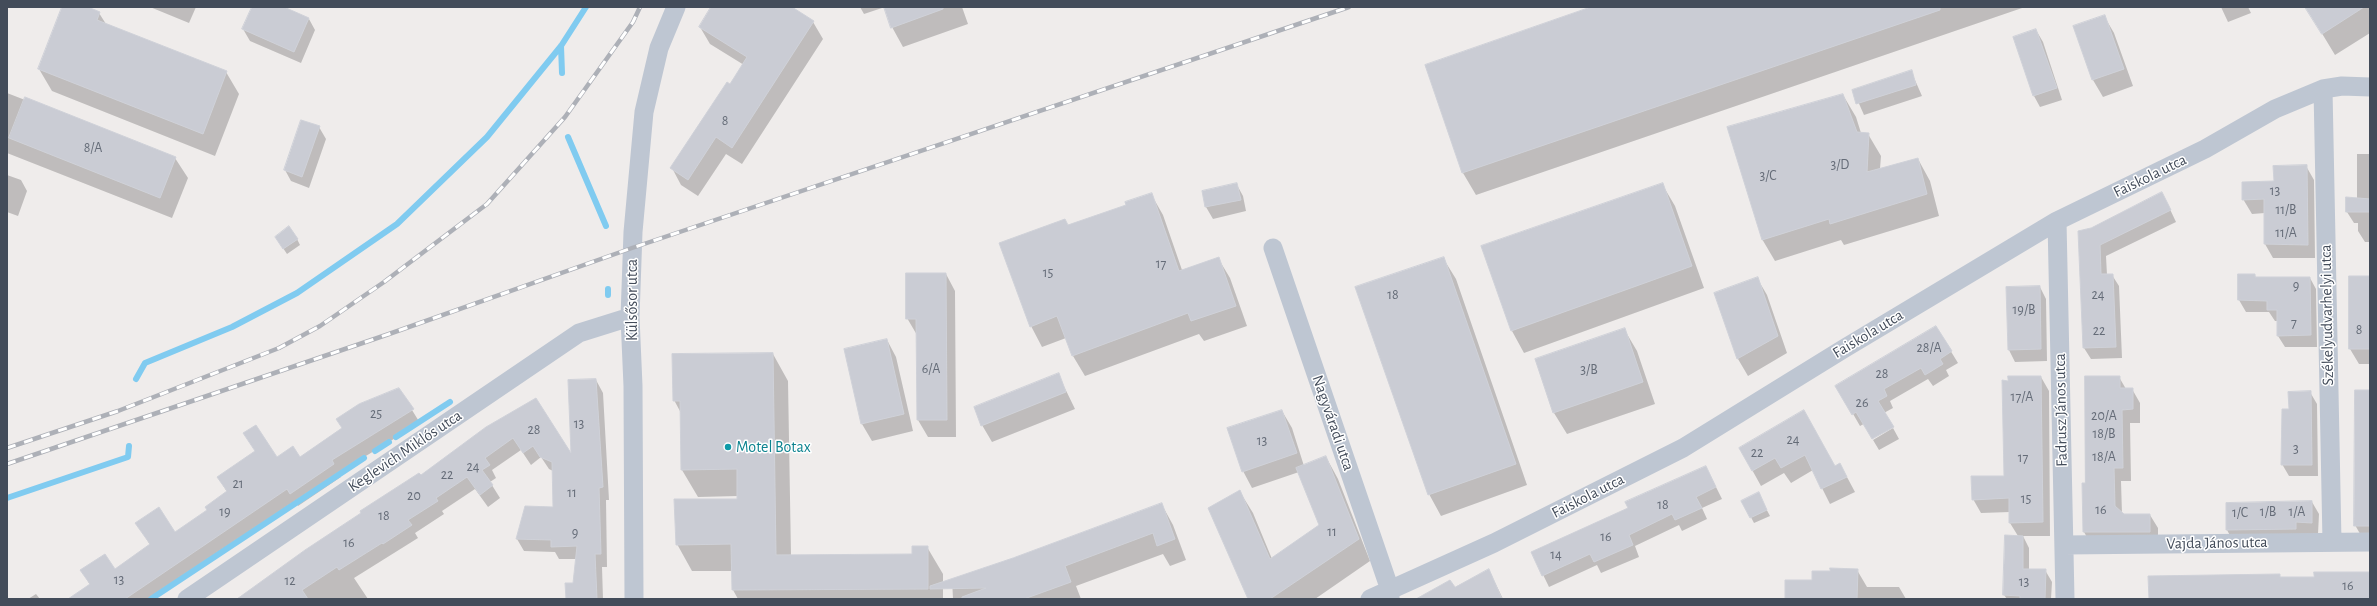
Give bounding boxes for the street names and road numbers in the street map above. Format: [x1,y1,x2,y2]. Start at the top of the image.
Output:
street label: Faiskola utca [2110,150,2190,202]
street label: Székelyudvarhelyi utca [2316,244,2338,386]
street label: Külsősor utca [622,259,642,341]
street label: Faiskola utca [1829,305,1907,363]
street label: Fadrusz János utca [2050,353,2072,467]
street label: Nagyváradi utca [1308,373,1358,473]
street label: Keglevich Miklós utca [344,406,466,496]
street label: Faiskola utca [1548,470,1628,522]
street label: Vajda János utca [2166,533,2268,553]

